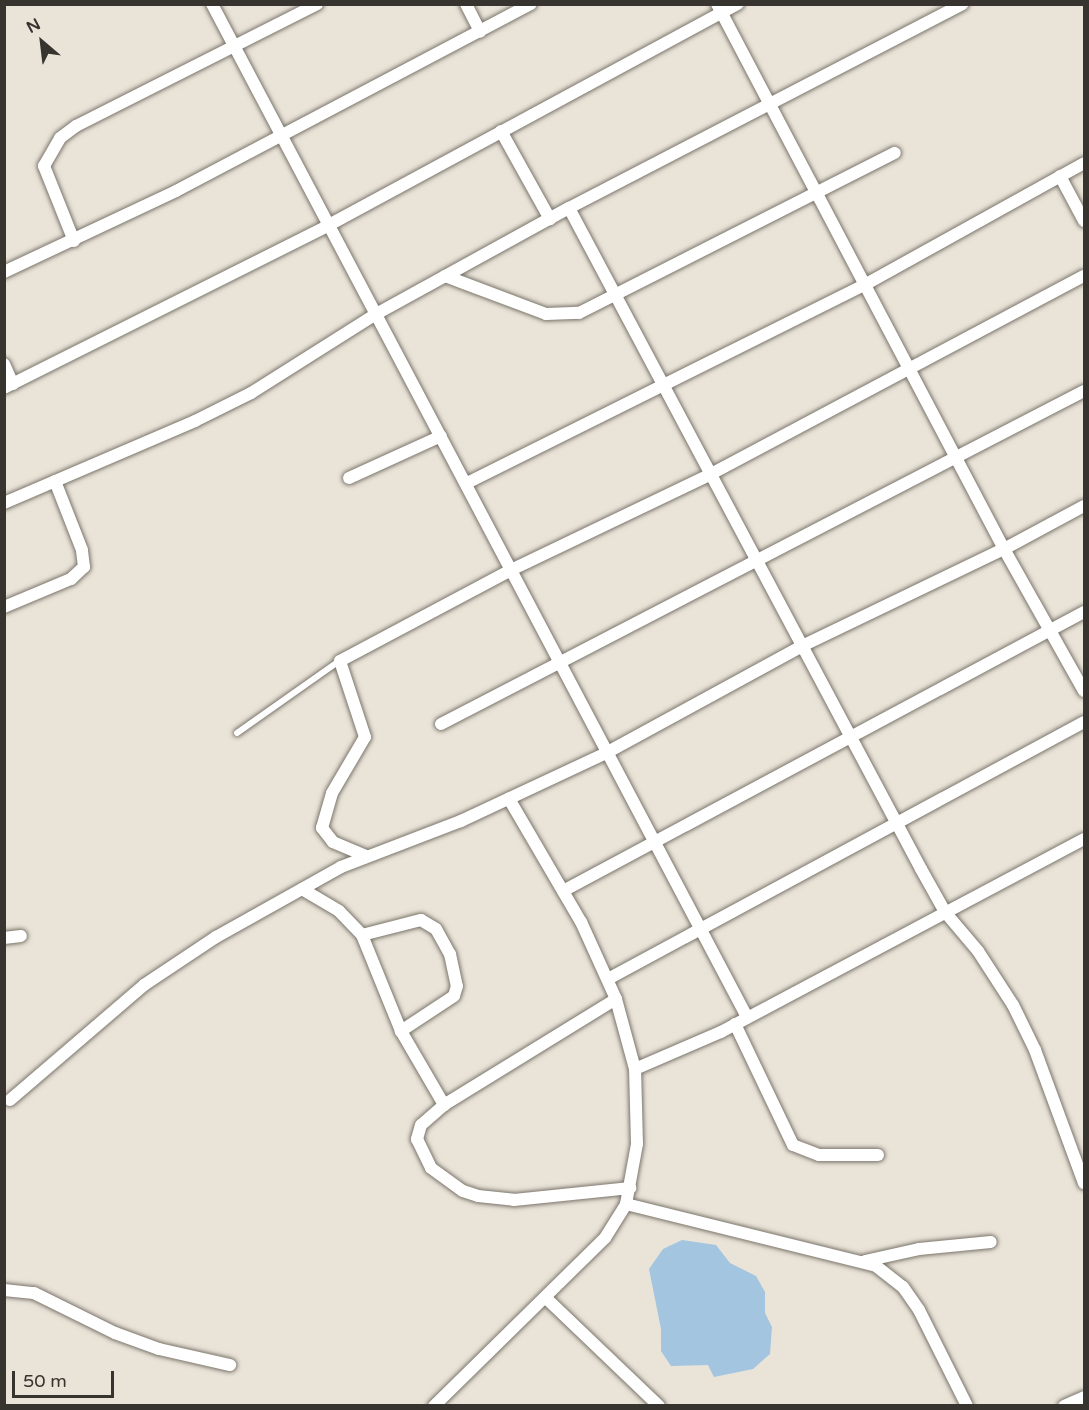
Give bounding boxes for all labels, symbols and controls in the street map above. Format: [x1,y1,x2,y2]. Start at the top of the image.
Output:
north arrow [12,12,72,72]
text: N [23,14,44,38]
scale bar [15,1359,117,1397]
text: 50 m [23,1370,67,1392]

